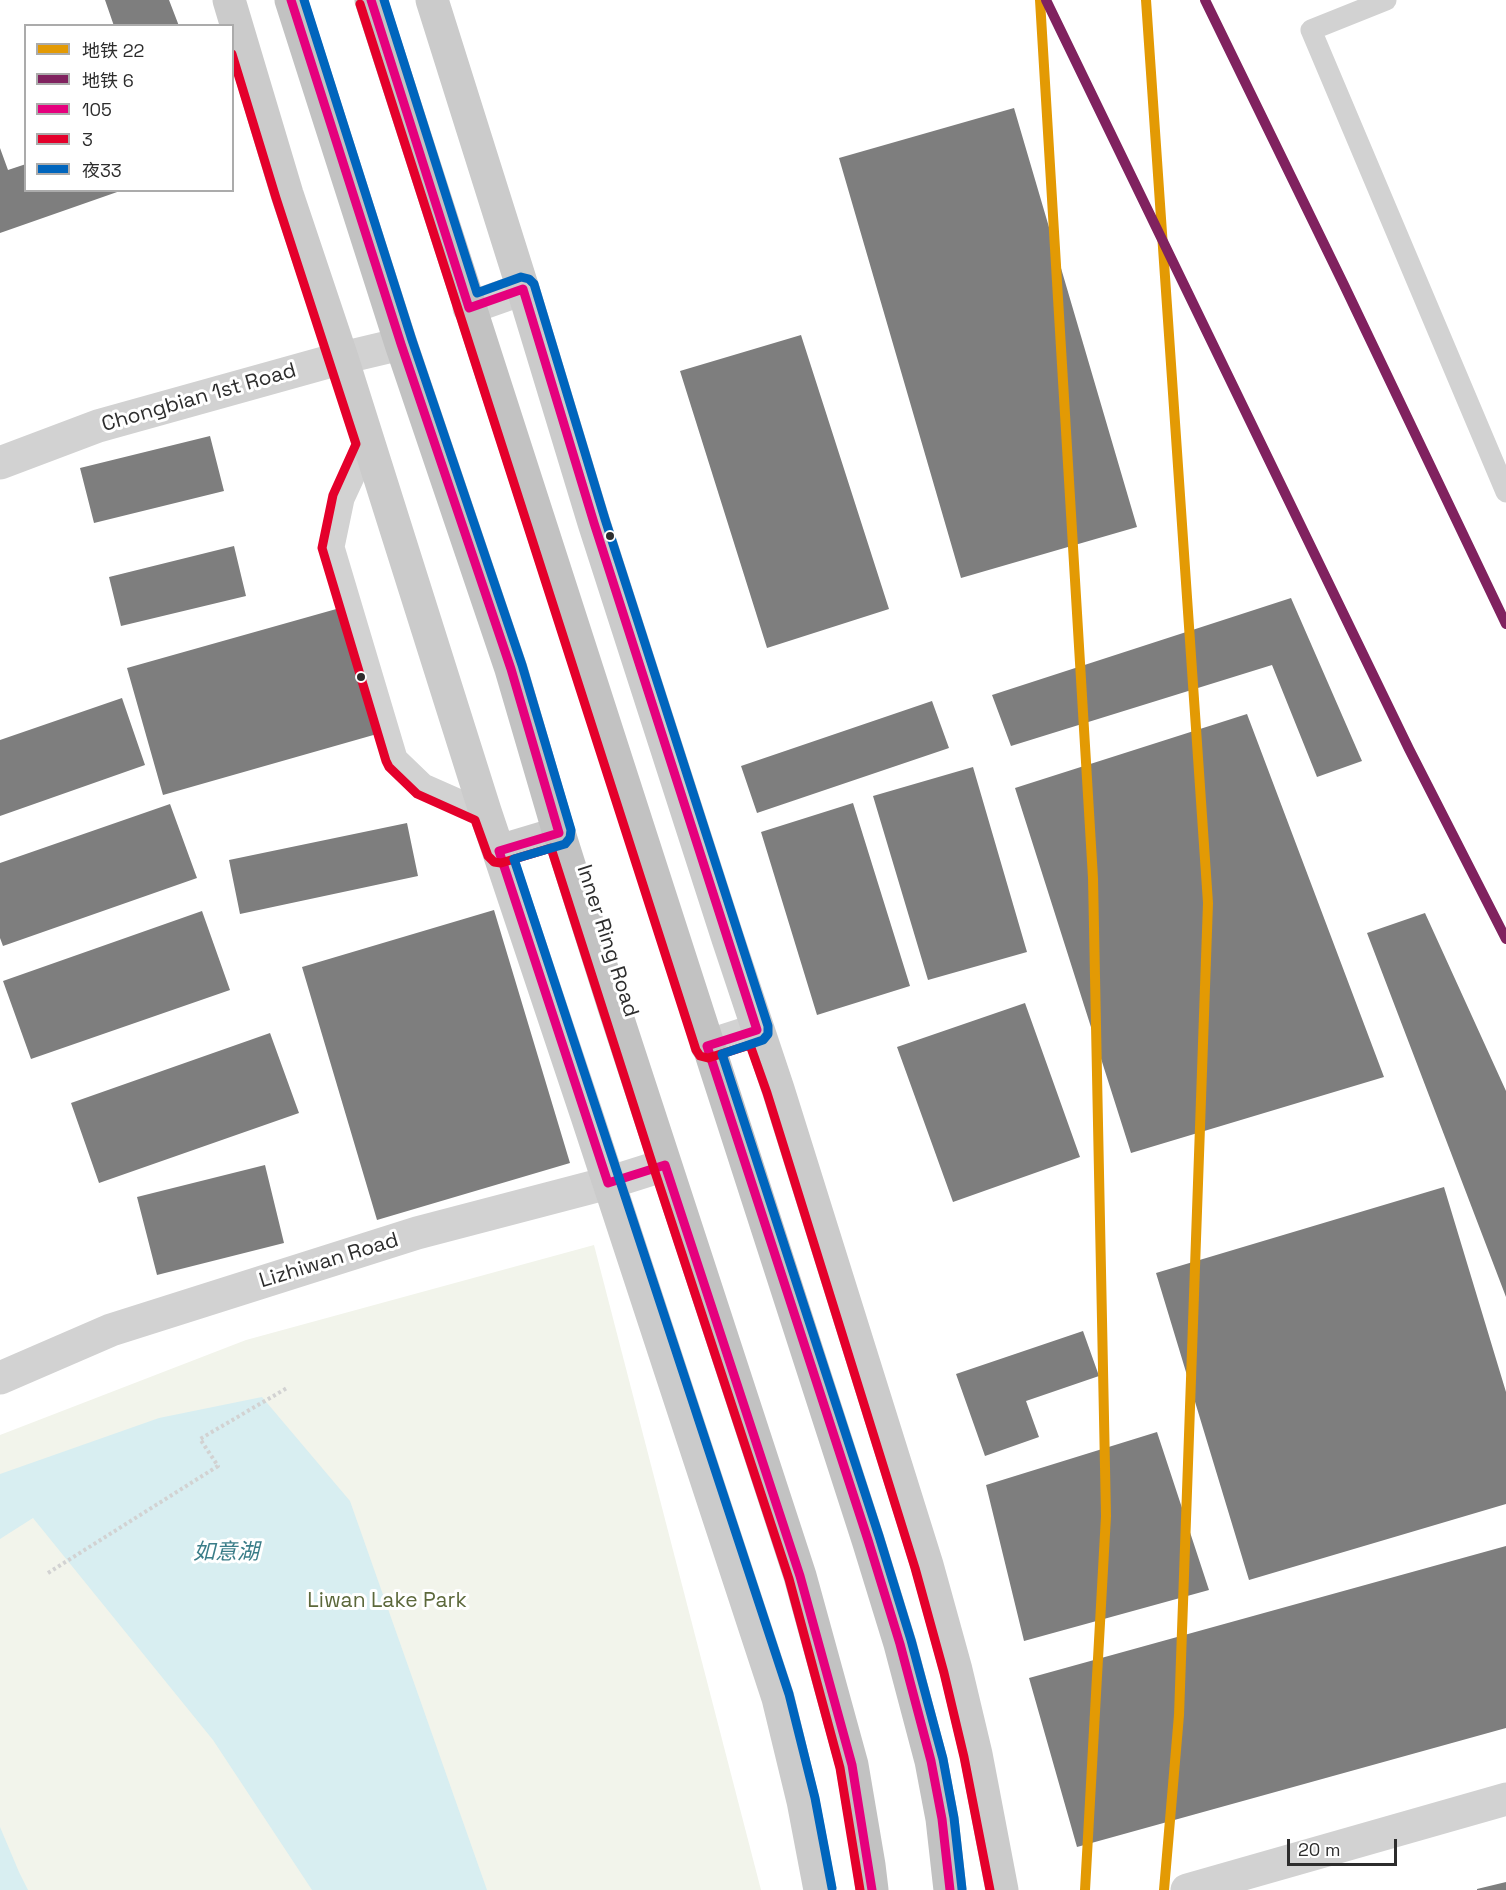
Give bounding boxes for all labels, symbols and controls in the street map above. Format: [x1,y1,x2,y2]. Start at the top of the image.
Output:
legend [24,24,234,192]
text: 地铁 22 [82,39,144,62]
text: 地铁 6 [82,69,134,92]
text: 105 [82,98,112,121]
text: 3 [82,128,93,151]
text: 夜33 [82,159,122,182]
street label: Chongbian 1st Road [99,358,299,438]
unlabelled marker [604,530,616,542]
unlabelled marker [355,671,367,683]
street label: Inner Ring Road [571,862,643,1020]
street label: Lizhiwan Road [256,1228,402,1294]
water label: 如意湖 [193,1540,259,1566]
park label: Liwan Lake Park [307,1588,467,1614]
scale bar [1290,1827,1400,1865]
text: 20 m [1298,1838,1341,1861]

